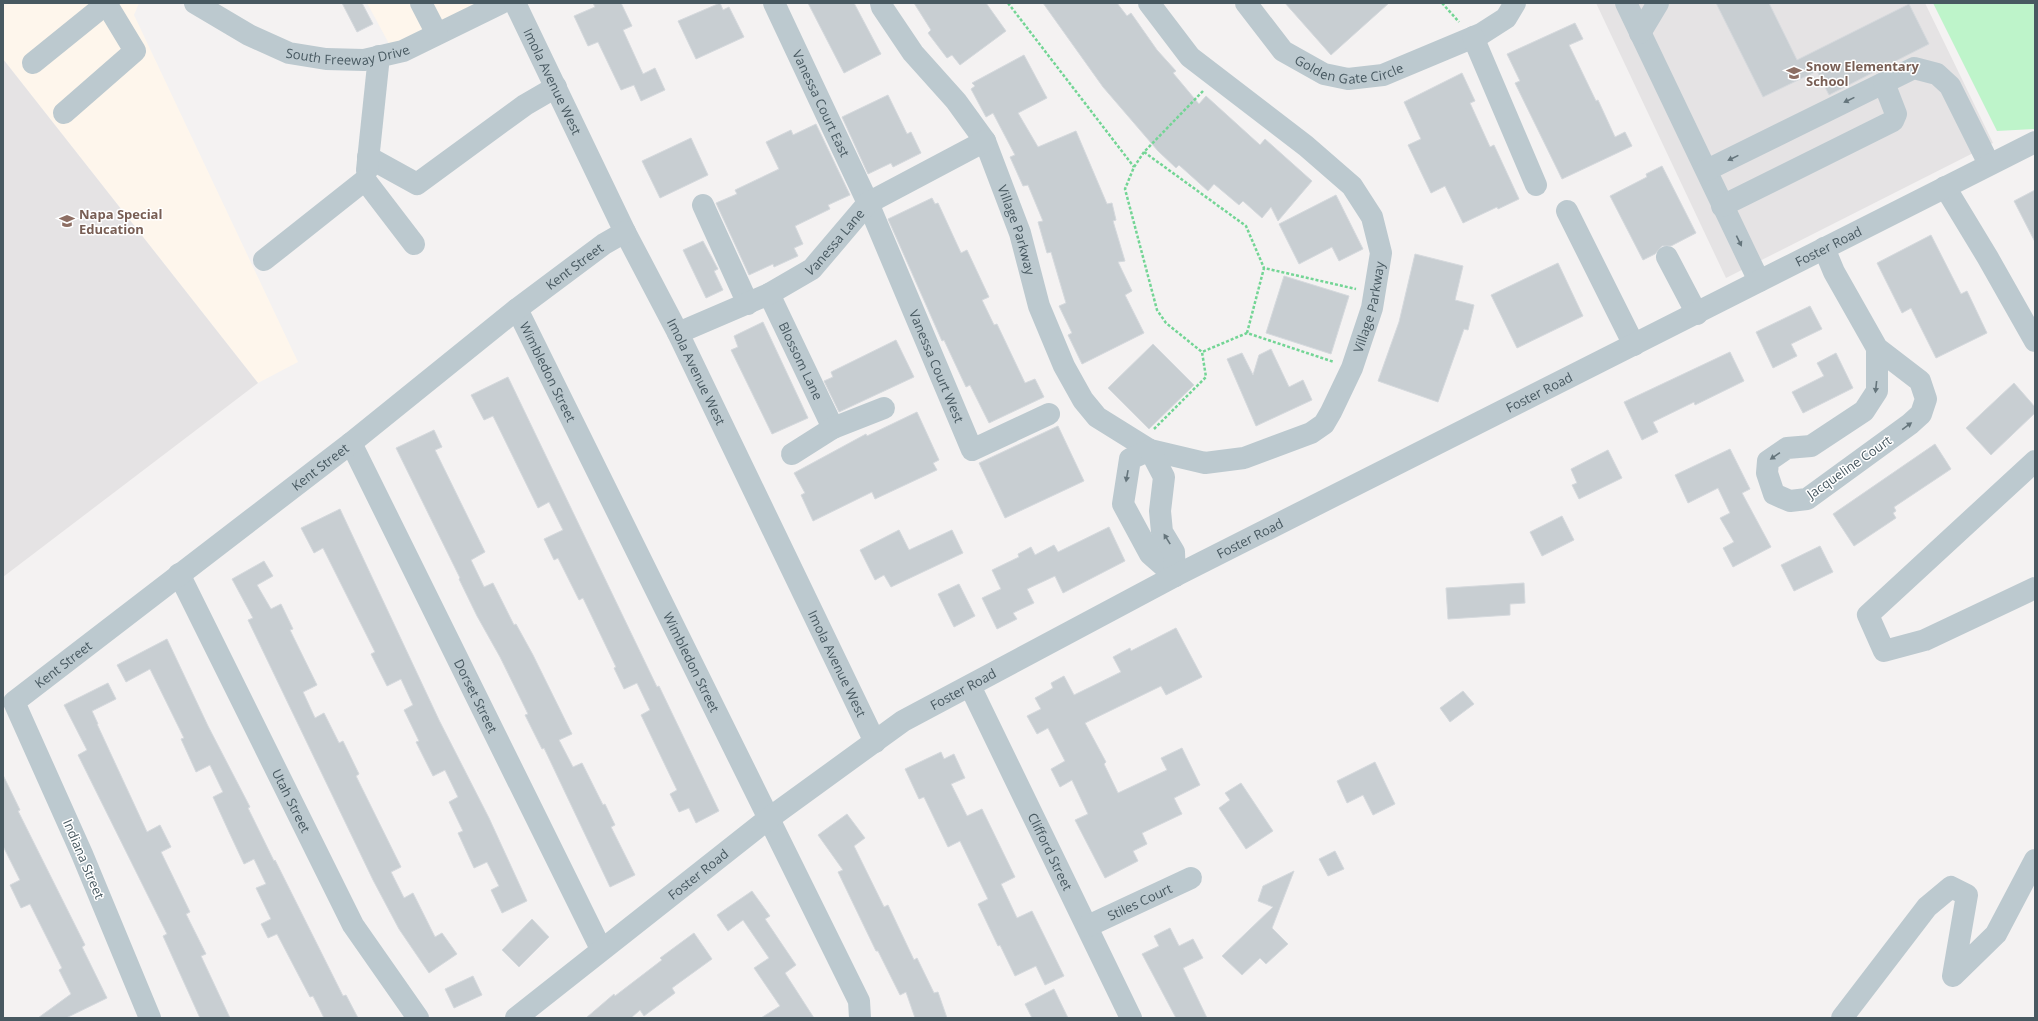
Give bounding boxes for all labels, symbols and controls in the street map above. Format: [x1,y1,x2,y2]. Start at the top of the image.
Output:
street label: Imola Avenue West [519,25,586,138]
street label: South Freeway Drive [285,40,413,69]
street label: Vanessa Court East [788,47,854,160]
street label: Golden Gate Circle [1292,50,1406,88]
place label: Snow Elementary School [1806,57,1920,90]
school or university icon: Snow Elementary School [1785,64,1803,82]
one-way arrow [1844,97,1855,103]
one-way arrow [1727,155,1739,161]
street label: Village Parkway [994,182,1040,277]
place label: Napa Special Education [79,205,162,238]
street label: Vanessa Lane [802,205,868,280]
school or university icon: Napa Special Education [58,212,76,230]
street label: Foster Road [1792,222,1865,271]
one-way arrow [1736,235,1743,246]
street label: Kent Street [542,238,607,294]
street label: Village Parkway [1349,260,1389,355]
street label: Vanessa Court West [905,307,969,426]
street label: Imola Avenue West [663,315,730,428]
street label: Wimbledon Street [516,319,580,425]
street label: Blossom Lane [775,319,827,403]
street label: Foster Road [1503,368,1576,417]
one-way arrow [1873,381,1879,393]
one-way arrow [1901,422,1912,430]
street label: Jacqueline Court [1802,431,1895,504]
street label: Kent Street [288,439,353,495]
one-way arrow [1770,452,1780,460]
one-way arrow [1124,470,1130,482]
street label: Foster Road [1213,514,1286,563]
one-way arrow [1163,533,1170,545]
street label: Imola Avenue West [804,607,871,720]
street label: Wimbledon Street [659,609,724,716]
street label: Kent Street [31,636,96,692]
street label: Dorset Street [450,656,502,736]
street label: Foster Road [927,664,999,714]
street label: Utah Street [268,766,315,836]
street label: Clifford Street [1024,810,1077,894]
street label: Indiana Street [59,816,109,902]
street label: Foster Road [664,845,732,904]
street label: Stiles Court [1104,879,1175,925]

